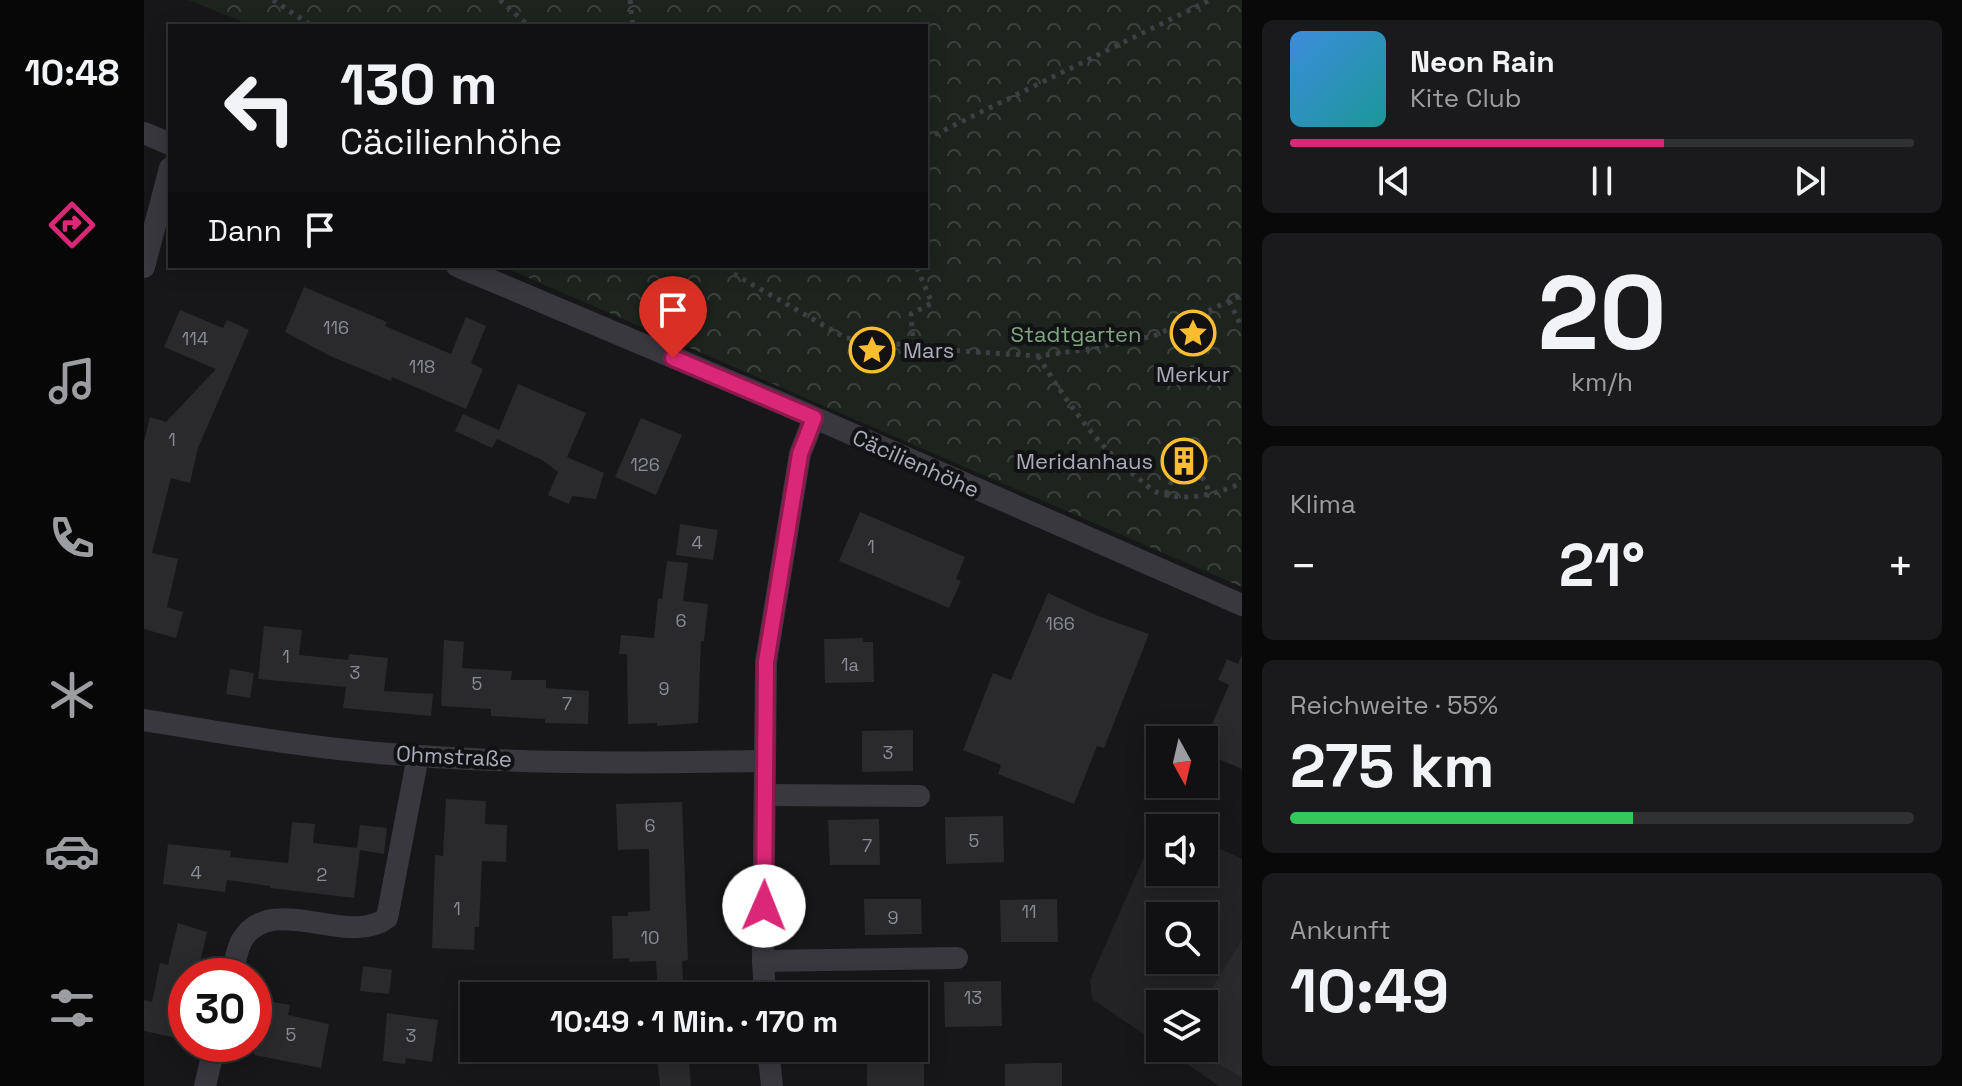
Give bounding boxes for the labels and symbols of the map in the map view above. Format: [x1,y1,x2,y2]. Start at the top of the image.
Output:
pin [639,276,707,358]
place icon: Merkur [1169,309,1217,357]
house number: 116 [323,316,349,339]
park label: Stadtgarten [1010,320,1142,348]
place icon: Mars [848,326,896,374]
house number: 114 [182,327,208,350]
place label: Mars [903,336,954,364]
house number: 118 [409,355,435,378]
place label: Merkur [1156,360,1230,388]
street label: Cäcilienhöhe [848,423,984,503]
house number: 1 [168,428,176,451]
building icon: Meridanhaus [1160,437,1208,485]
place label: Meridanhaus [1016,447,1153,475]
house number: 126 [630,453,660,476]
house number: 4 [691,531,703,554]
house number: 1 [867,535,875,558]
house number: 6 [675,609,687,632]
house number: 166 [1045,612,1075,635]
house number: 1 [282,645,290,668]
house number: 1a [841,653,859,676]
house number: 3 [350,661,360,684]
house number: 5 [472,672,482,695]
house number: 9 [658,677,670,700]
house number: 7 [562,692,572,715]
north arrow [1146,726,1218,798]
street label: Ohmstraße [395,739,513,773]
house number: 3 [883,741,893,764]
house number: 6 [644,814,656,837]
house number: 5 [969,829,979,852]
house number: 7 [862,834,872,857]
house number: 4 [190,861,202,884]
house number: 2 [317,863,327,886]
position arrow [722,864,806,948]
house number: 1 [453,897,461,920]
house number: 11 [1021,900,1037,923]
house number: 9 [887,906,899,929]
house number: 10 [640,926,660,949]
speed limit sign: 30 [168,958,272,1062]
house number: 13 [964,986,982,1009]
house number: 5 [286,1023,296,1046]
house number: 3 [406,1024,416,1047]

